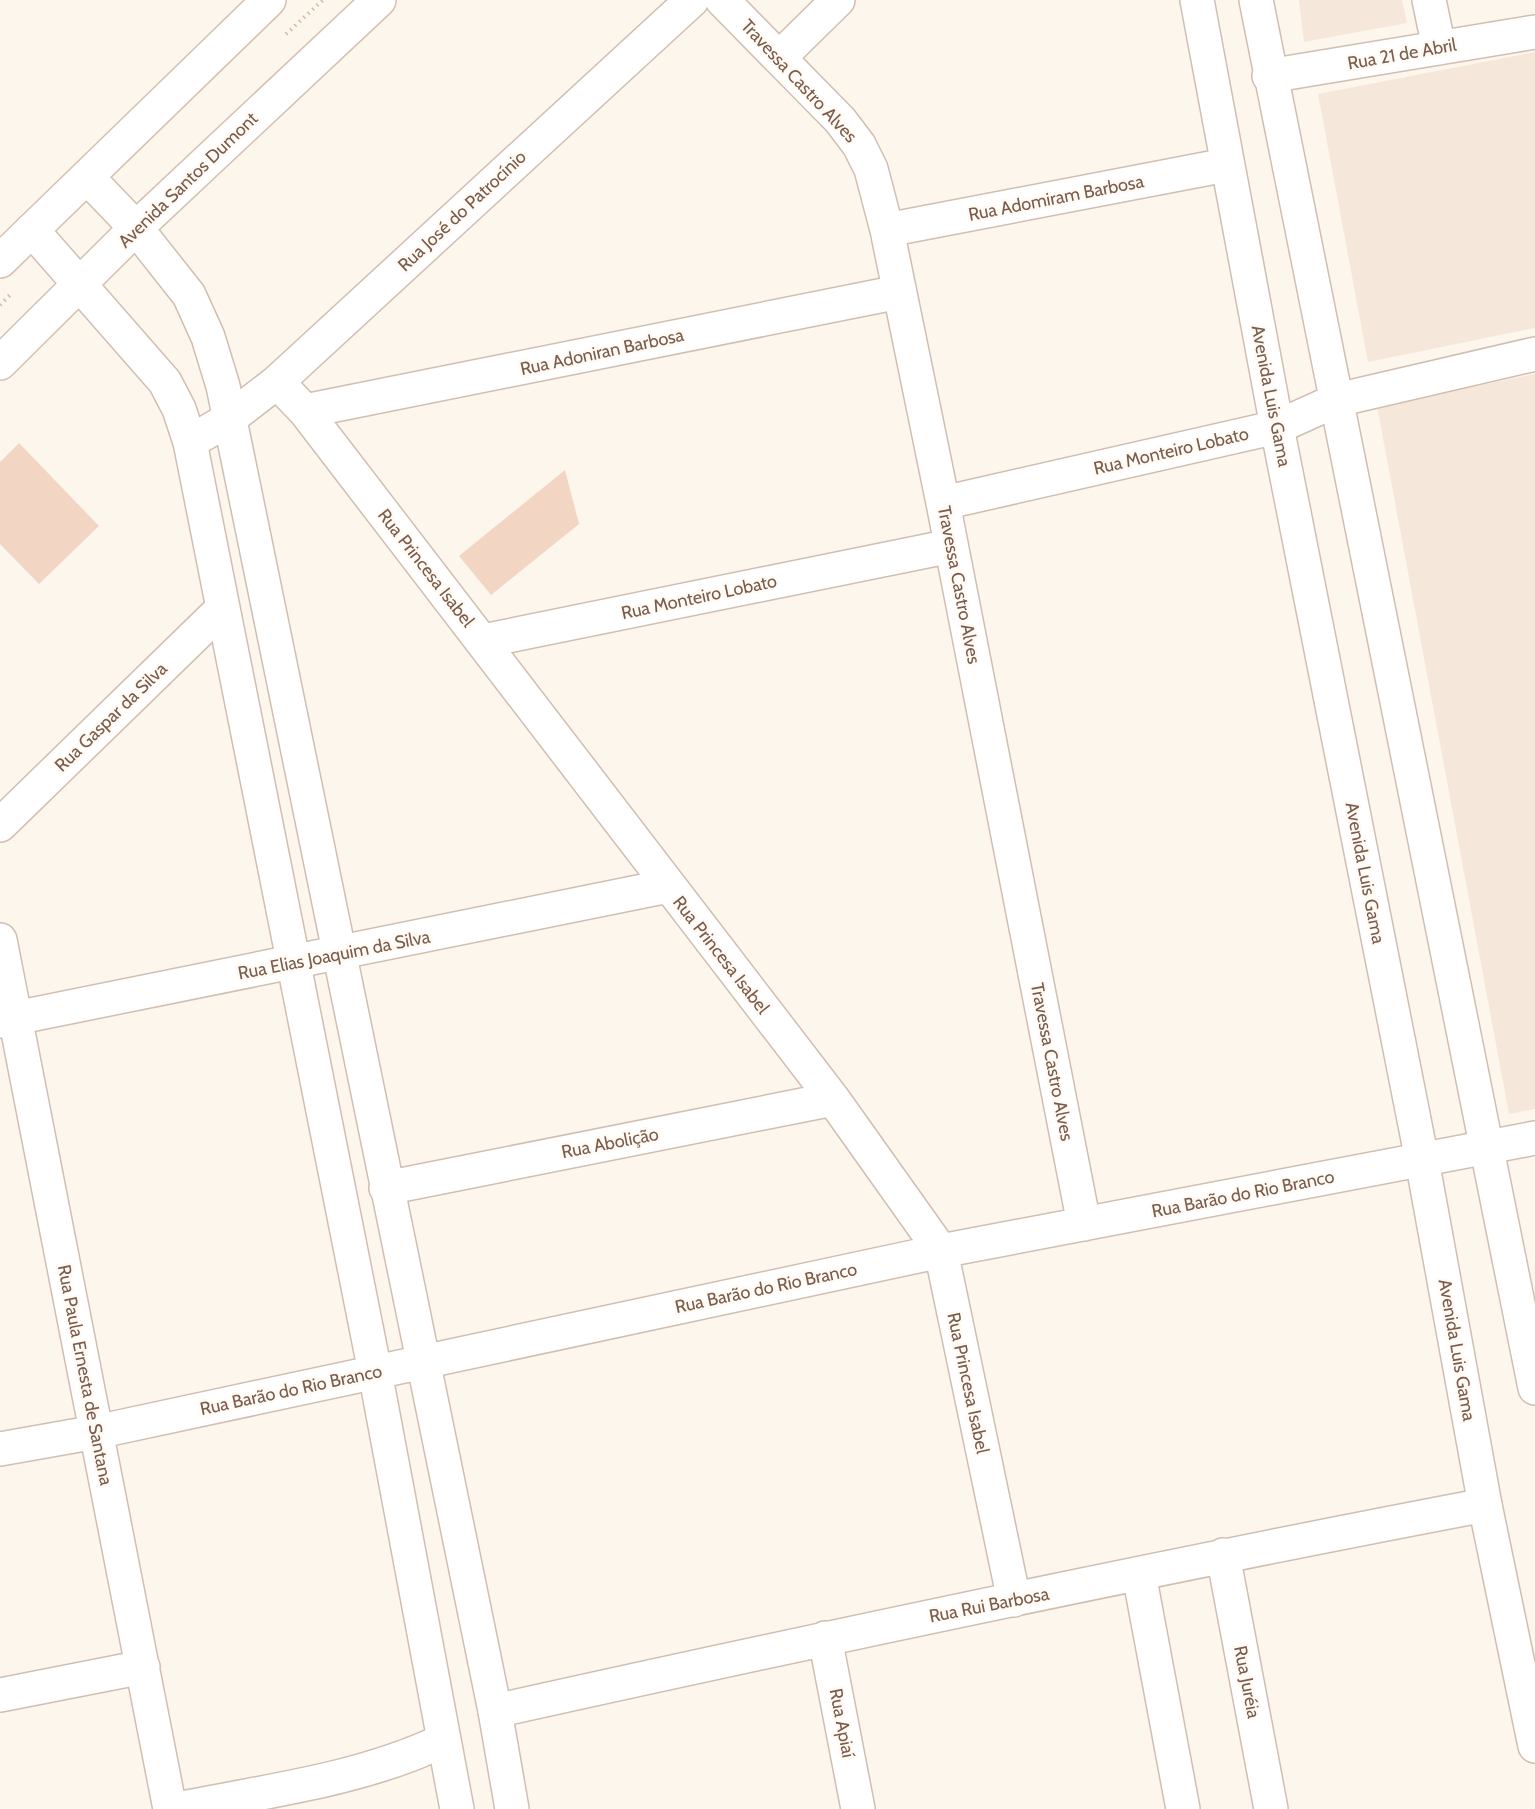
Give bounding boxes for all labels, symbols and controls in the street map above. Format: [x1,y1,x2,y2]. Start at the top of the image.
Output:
street label: Travessa Castro Alves [736,15,862,147]
street label: Rua 21 de Abril [1346,33,1459,74]
street label: Avenida Santos Dumont [114,108,262,252]
street label: Rua José do Patrocínio [393,146,531,276]
street label: Rua Adomiram Barbosa [966,170,1146,226]
street label: Avenida Luis Gama [1246,323,1296,469]
street label: Rua Adoniran Barbosa [518,324,686,380]
street label: Rua Monteiro Lobato [1091,422,1251,480]
street label: Travessa Castro Alves [933,504,985,666]
street label: Rua Princesa Isabel [373,505,479,632]
street label: Rua Monteiro Lobato [619,570,779,624]
street label: Rua Gaspar da Silva [50,658,172,776]
street label: Avenida Luis Gama [1340,800,1390,946]
street label: Rua Princesa Isabel [668,892,774,1019]
street label: Rua Elias Joaquim da Silva [236,925,432,984]
street label: Travessa Castro Alves [1026,981,1078,1143]
street label: Rua Abolição [560,1123,661,1163]
street label: Rua Barão do Rio Branco [1150,1165,1336,1223]
street label: Rua Barão do Rio Branco [673,1258,859,1318]
street label: Rua Paula Ernesta de Santana [53,1263,117,1488]
street label: Avenida Luis Gama [1434,1277,1480,1423]
street label: Rua Princesa Isabel [942,1310,994,1456]
street label: Rua Barão do Rio Branco [198,1360,384,1420]
street label: Rua Rui Barbosa [927,1583,1051,1627]
street label: Rua Juréia [1229,1644,1265,1721]
street label: Rua Apiaí [825,1686,860,1760]

